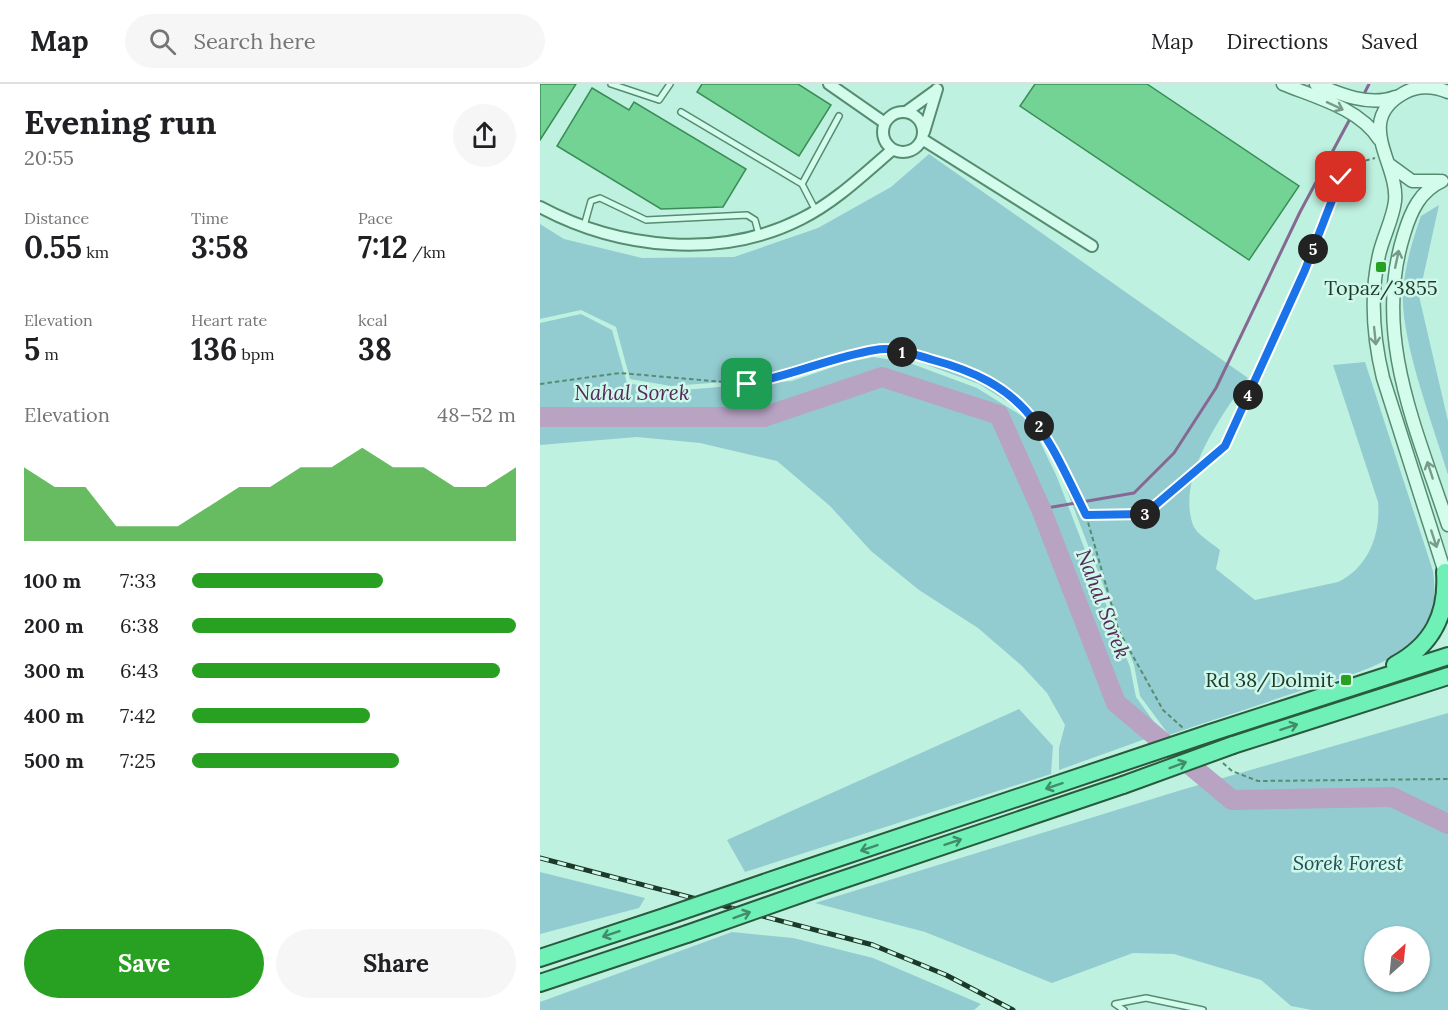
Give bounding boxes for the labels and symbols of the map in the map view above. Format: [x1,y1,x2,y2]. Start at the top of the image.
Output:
one-way arrow [1325,100,1343,112]
pin [1315,151,1366,202]
pin: 5 [1298,234,1328,264]
one-way arrow [1392,250,1403,270]
marker: Topaz/3855 [1374,260,1388,274]
place label: Topaz/3855 [1324,275,1438,301]
one-way arrow [1370,326,1381,346]
pin: 1 [887,337,917,367]
pin [721,358,772,409]
water label: Nahal Sorek [574,379,690,406]
pin: 4 [1233,380,1263,410]
pin: 2 [1024,411,1054,441]
one-way arrow [1424,461,1435,480]
pin: 3 [1130,499,1160,529]
one-way arrow [1429,529,1440,548]
water label: Nahal Sorek [1070,545,1137,663]
place label: Rd 38/Dolmit [1205,667,1334,693]
marker: Rd 38/Dolmit [1339,673,1353,687]
one-way arrow [1279,721,1297,732]
one-way arrow [1168,759,1187,770]
one-way arrow [1045,781,1064,792]
one-way arrow [943,836,962,847]
one-way arrow [860,843,879,854]
park label: Sorek Forest [1293,850,1404,875]
one-way arrow [732,908,751,919]
north arrow [1364,926,1430,992]
one-way arrow [602,929,621,940]

